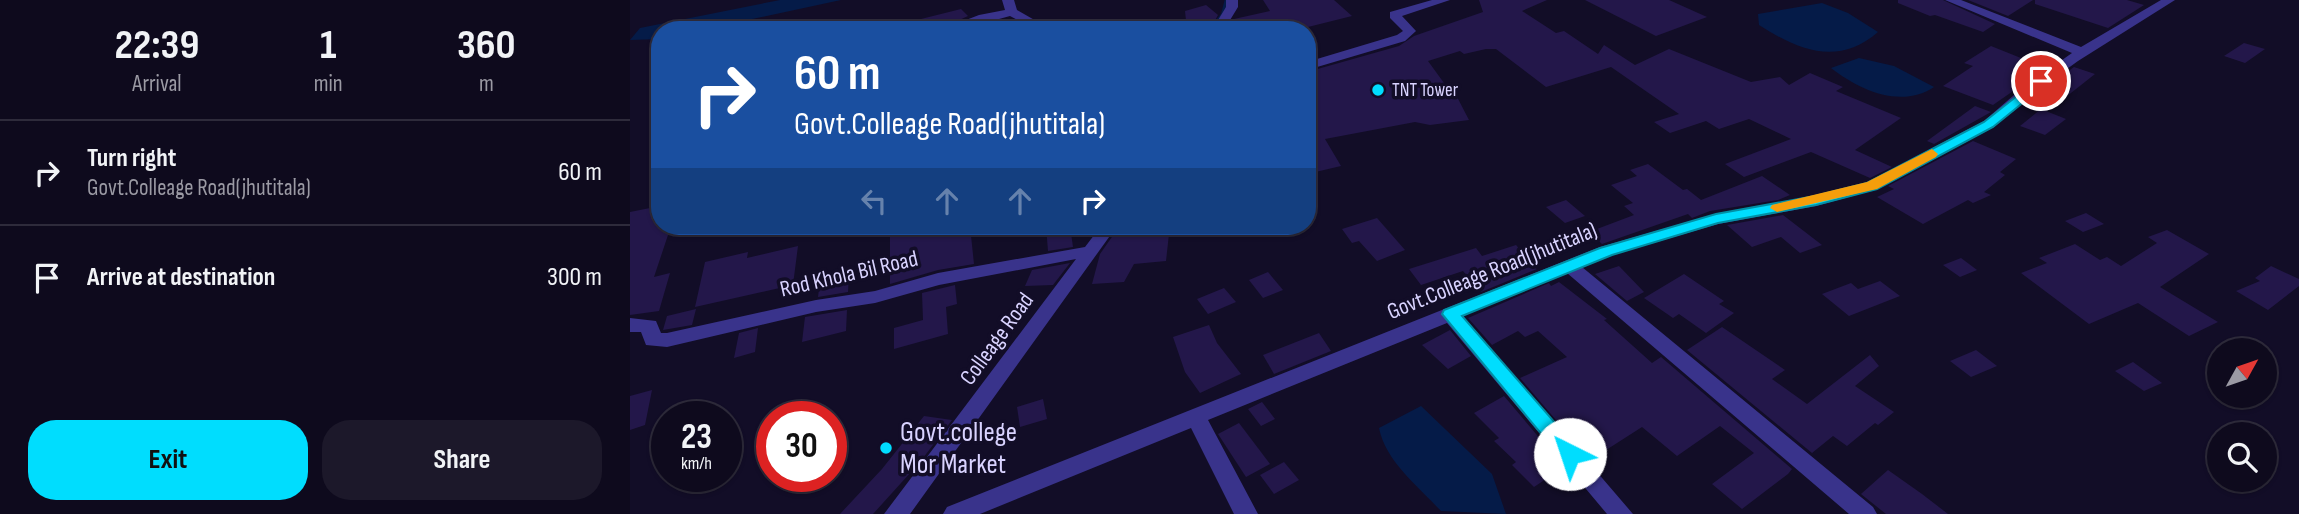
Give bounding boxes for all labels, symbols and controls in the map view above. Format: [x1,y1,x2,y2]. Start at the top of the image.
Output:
text: 22:39 [114,20,199,71]
text: 1 [320,20,336,71]
text: 360 [457,20,516,71]
text: 60 m [794,45,881,104]
icon: right [679,49,770,140]
pin [2011,51,2071,111]
icon: arrive [2022,62,2060,100]
text: Arrival [132,70,182,98]
text: min [314,70,343,98]
text: m [479,70,494,98]
place label: TNT Tower [1392,79,1459,102]
marker: TNT Tower [1370,82,1386,98]
text: Govt.Colleage Road(jhutitala) [794,105,1105,144]
text: Turn right [87,143,176,174]
icon: right [28,154,66,192]
text: 60 m [558,157,602,188]
text: Govt.Colleage Road(jhutitala) [87,174,311,202]
icon: left [855,182,893,220]
icon: ahead [928,182,966,220]
icon: ahead [1001,182,1039,220]
icon: right [1074,182,1112,220]
street label: Govt.Colleage Road(jhutitala) [1383,216,1601,326]
street label: Rod Khola Bil Road [777,245,921,303]
icon: arrive [28,259,66,297]
text: Arrive at destination [87,262,275,293]
text: 300 m [547,262,602,293]
street label: Colleage Road [954,287,1040,391]
north arrow [2207,338,2277,408]
map controls [2207,338,2277,492]
speed limit sign: 30 [756,401,847,492]
text: 23 [681,416,712,459]
place label: Govt.college Mor Market [900,416,1017,481]
position arrow [1533,417,1607,491]
button: Exit [28,420,308,500]
button: Share [322,420,602,500]
button: search [2207,422,2277,492]
marker: Govt.college Mor Market [878,440,894,456]
text: km/h [681,453,712,474]

